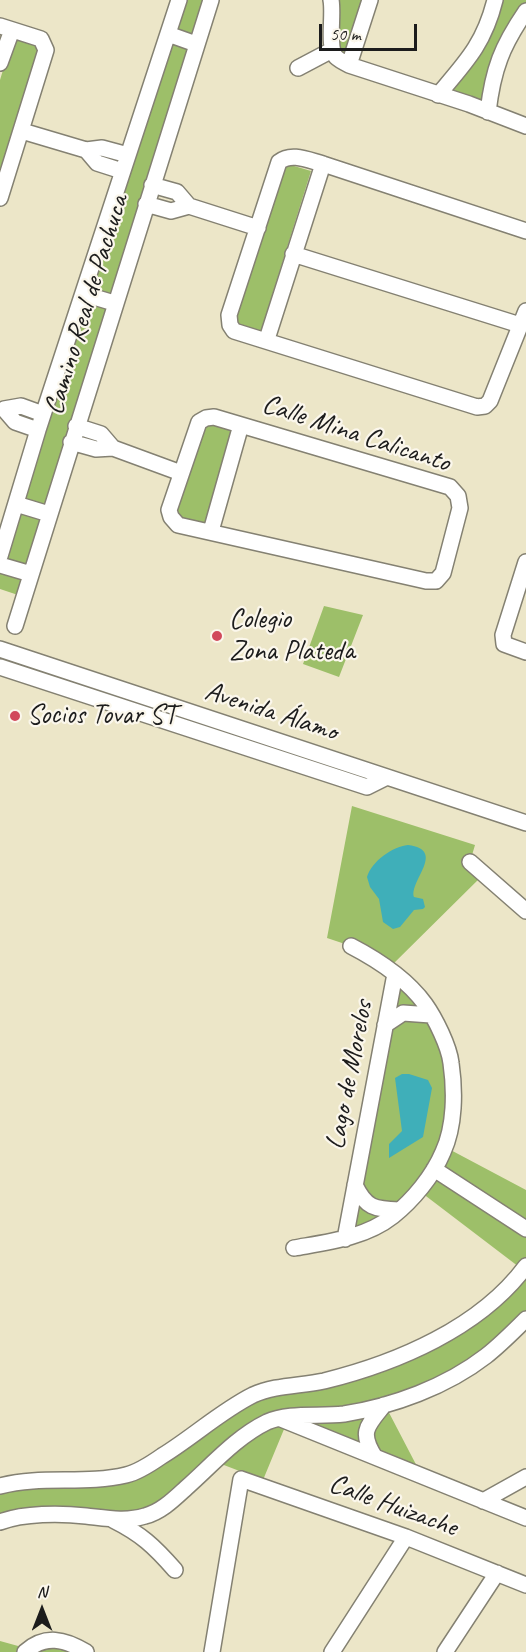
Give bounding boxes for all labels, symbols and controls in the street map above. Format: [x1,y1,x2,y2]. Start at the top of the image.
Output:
scale bar [322,12,420,50]
text: 50 m [330,23,361,45]
street label: Camino Real de Pachuca [38,191,136,419]
street label: Calle Mina Calicanto [258,388,454,480]
place label: Colegio Zona Plateda [229,603,354,669]
marker: Colegio Zona Plateda [210,629,224,643]
street label: Avenida Álamo [200,675,342,749]
place label: Socios Tovar ST [27,699,176,733]
marker: Socios Tovar ST [8,709,22,723]
street label: Lago de Morelos [319,998,381,1152]
street label: Calle Huizache [324,1467,462,1545]
north arrow [12,1580,72,1640]
text: N [37,1582,47,1602]

